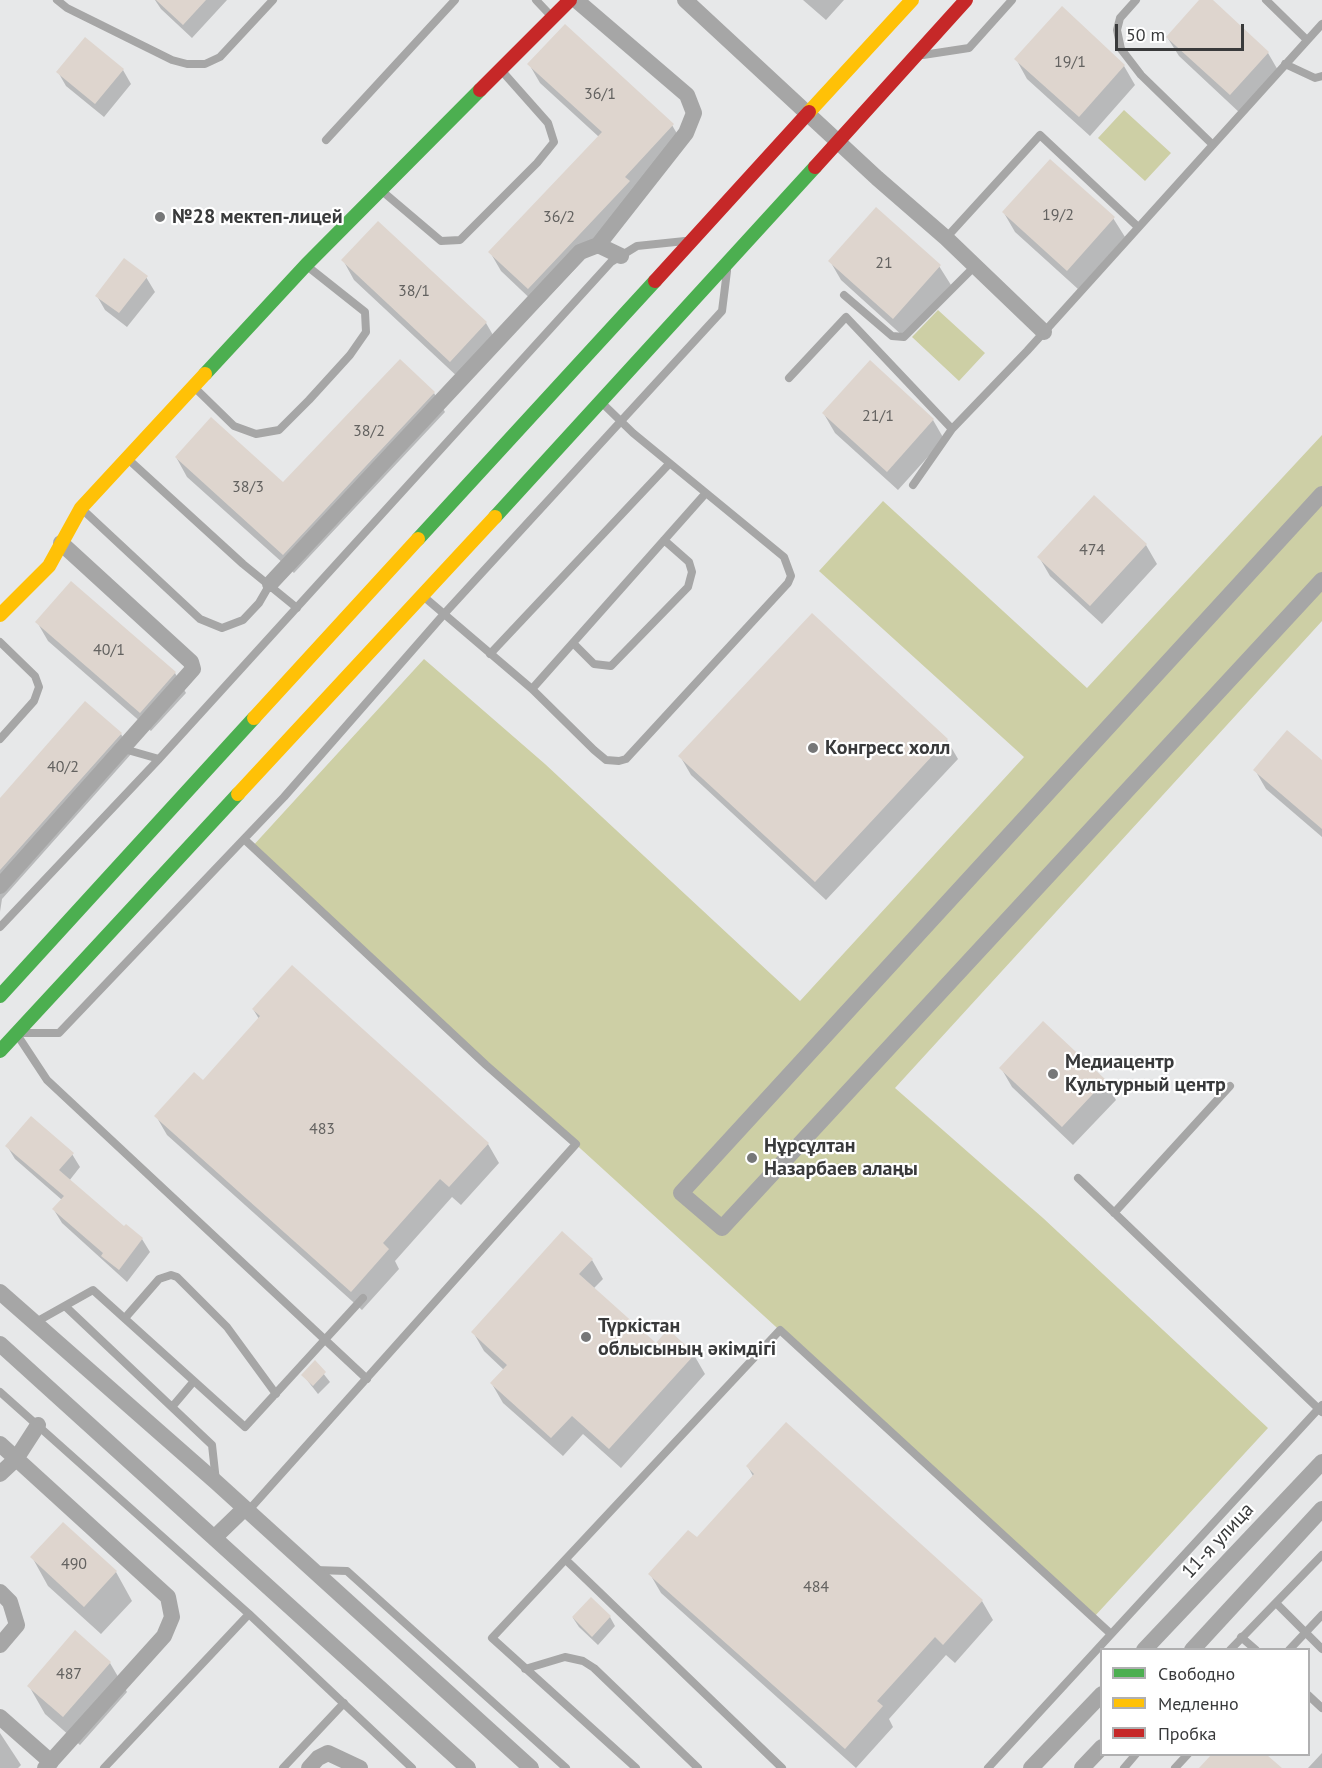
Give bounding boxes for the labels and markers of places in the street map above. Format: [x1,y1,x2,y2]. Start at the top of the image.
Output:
place label: №28 мектеп-лицей [172,205,343,229]
marker: №28 мектеп-лицей [153,210,167,224]
place label: Конгресс холл [825,736,950,760]
marker: Конгресс холл [806,741,820,755]
place label: Медиацентр Культурный центр [1065,1050,1226,1097]
marker: Медиацентр Культурный центр [1046,1067,1060,1081]
place label: Нұрсұлтан Назарбаев алаңы [764,1134,918,1181]
marker: Нұрсұлтан Назарбаев алаңы [745,1151,759,1165]
place label: Түркістан облысының әкімдігі [598,1314,776,1361]
marker: Түркістан облысының әкімдігі [579,1330,593,1344]

